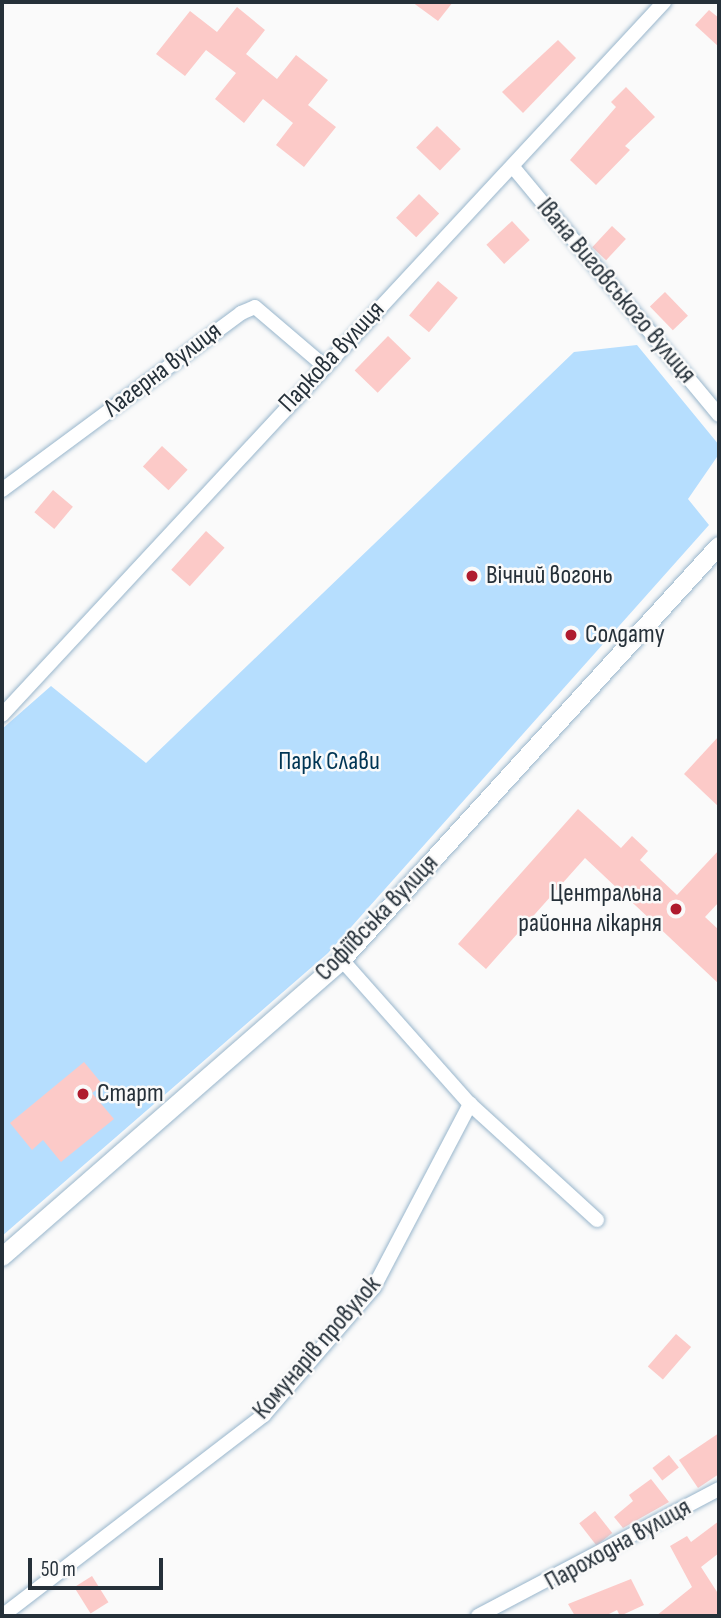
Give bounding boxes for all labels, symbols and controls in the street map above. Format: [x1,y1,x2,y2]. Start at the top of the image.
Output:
street label: Івана Виговського вулиця [529,192,703,390]
street label: Паркова вулиця [273,295,391,419]
street label: Лагерна вулиця [98,316,228,424]
place label: Вічний вогонь [486,560,613,592]
marker: Вічний вогонь [464,568,480,584]
place label: Солдату [585,619,665,651]
marker: Солдату [563,627,579,643]
park label: Парк Слави [278,746,380,778]
street label: Софіївська вулиця [309,848,445,988]
place label: Центральна районна лікарня [518,878,662,940]
marker: Центральна районна лікарня [668,901,684,917]
place label: Старт [97,1078,164,1110]
marker: Старт [75,1086,91,1102]
street label: Комунарів провулок [246,1270,388,1426]
street label: Пароходна вулиця [540,1492,696,1598]
scale bar [32,1544,166,1588]
text: 50 m [41,1557,76,1582]

